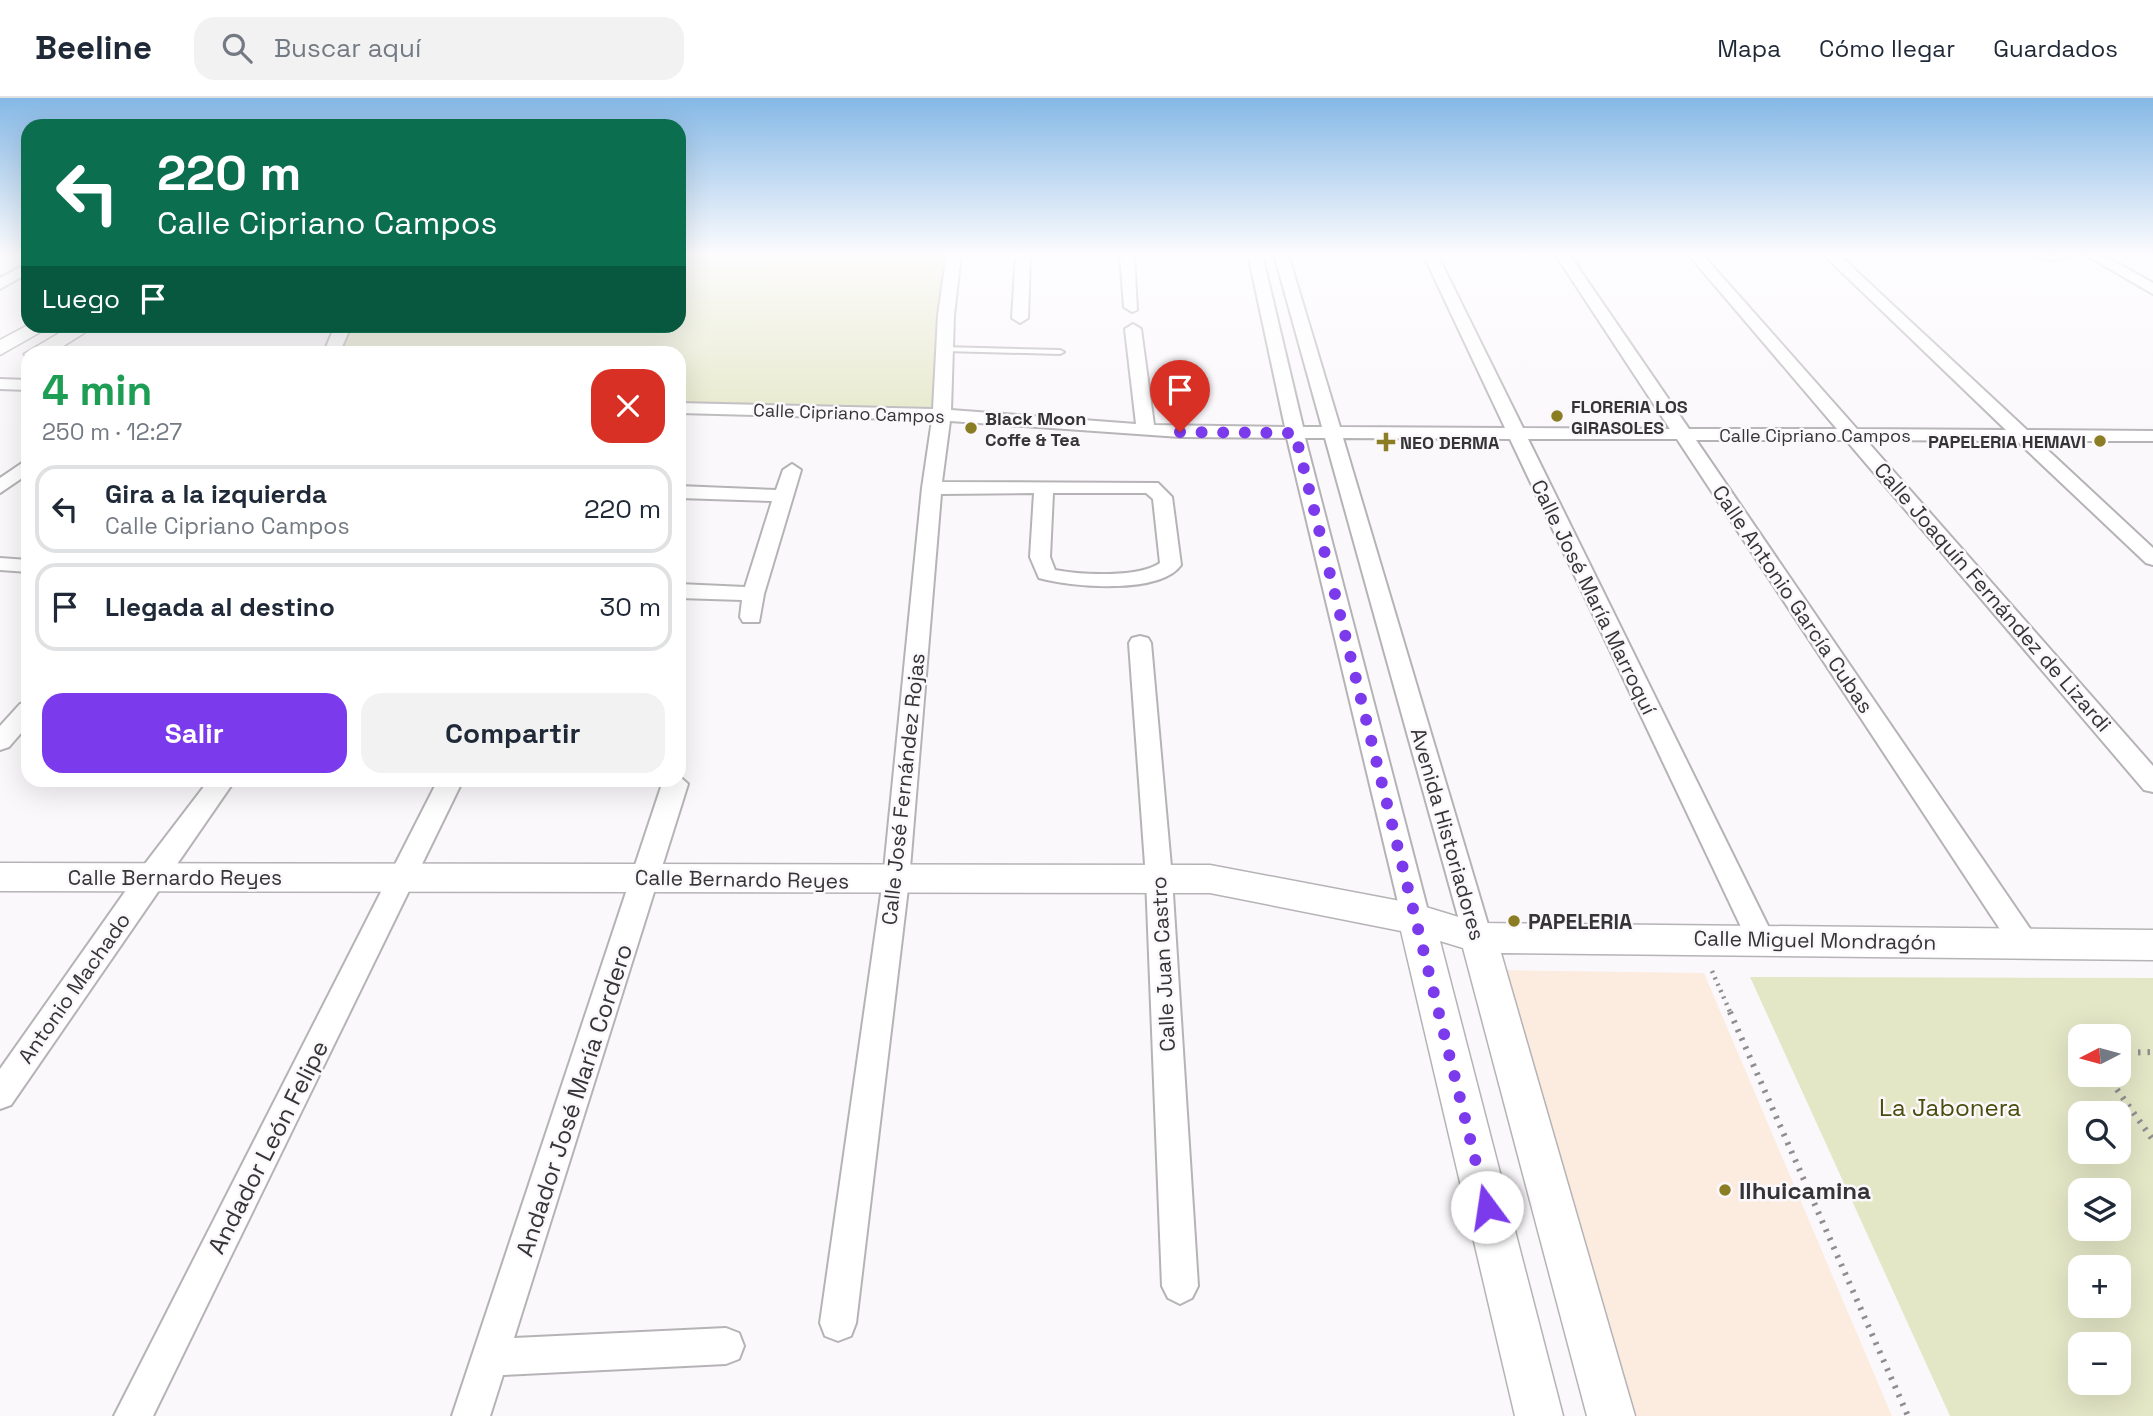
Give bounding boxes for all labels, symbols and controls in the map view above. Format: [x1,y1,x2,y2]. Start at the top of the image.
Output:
search box [194,17,684,80]
text: Beeline [35,27,152,69]
icon: search [218,29,256,67]
text: Buscar aquí [274,31,421,65]
text: Mapa [1717,33,1781,64]
text: Cómo llegar [1819,33,1955,64]
text: Guardados [1993,33,2118,64]
text: 220 m [157,142,301,204]
icon: left [42,147,133,238]
text: Calle Cipriano Campos [157,203,497,243]
icon: arrive [134,280,172,318]
text: Luego [42,282,120,316]
pin [1150,360,1210,432]
text: 4 min [42,364,152,417]
button: close [591,369,665,443]
icon: arrive [1161,371,1199,409]
place label: FLORERIA LOS GIRASOLES [1571,395,1688,439]
street label: Calle Cipriano Campos [753,398,945,428]
place label: Black Moon Coffe & Tea [985,407,1086,451]
marker: FLORERIA LOS GIRASOLES [1549,408,1565,424]
text: 250 m · 12:27 [42,417,182,447]
marker: Black Moon Coffe & Tea [963,420,979,436]
street label: Calle Cipriano Campos [1719,424,1911,447]
place label: PAPELERIA HEMAVI [1928,430,2086,453]
place label: NEO DERMA [1400,431,1500,454]
marker: PAPELERIA HEMAVI [2092,433,2108,449]
marker: NEO DERMA [1378,434,1394,450]
street label: Calle Joaquín Fernández de Lizardi [1868,457,2118,737]
street label: Calle José María Marroquí [1525,475,1663,720]
text: Gira a la izquierda [105,477,327,511]
street label: Calle Antonio García Cubas [1706,480,1880,718]
icon: left [46,490,84,528]
text: 220 m [584,492,661,526]
text: Calle Cipriano Campos [105,511,350,541]
icon: arrive [46,588,84,626]
text: Llegada al destino [105,590,335,624]
text: 30 m [600,590,661,624]
street label: Calle José Fernández Rojas [875,652,931,926]
button: Salir [42,693,347,773]
button: Compartir [361,693,665,773]
street label: Avenida Historiadores [1405,725,1491,943]
street label: Calle Bernardo Reyes [68,864,282,891]
street label: Calle Bernardo Reyes [635,864,849,894]
street label: Calle Juan Castro [1145,876,1181,1052]
street label: Antonio Machado [12,907,136,1069]
place label: PAPELERIA [1528,908,1632,935]
marker: PAPELERIA [1506,913,1522,929]
street label: Calle Miguel Mondragón [1694,924,1936,956]
street label: Andador José María Cordero [509,940,639,1260]
north arrow [2068,1024,2132,1087]
map controls [2068,1024,2131,1395]
street label: Andador León Felipe [201,1035,335,1259]
park label: La Jabonera [1879,1092,2021,1123]
button: search [2068,1101,2131,1164]
position arrow [1450,1170,1524,1244]
place label: Ilhuicamina [1739,1175,1871,1206]
button: layers [2068,1178,2131,1241]
marker: Ilhuicamina [1717,1182,1733,1198]
button: + [2068,1255,2131,1318]
button: − [2068,1332,2131,1395]

